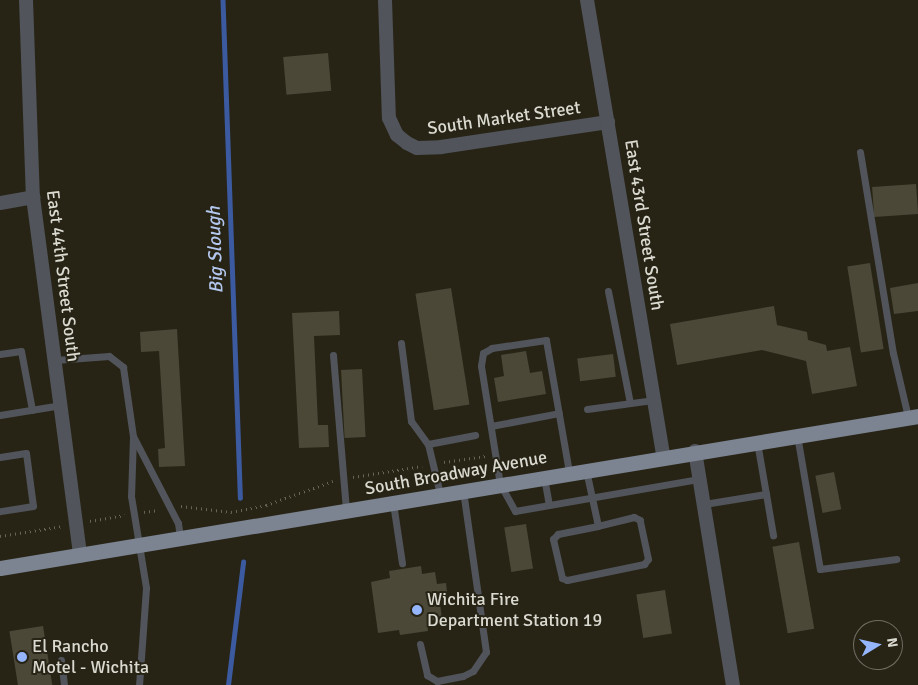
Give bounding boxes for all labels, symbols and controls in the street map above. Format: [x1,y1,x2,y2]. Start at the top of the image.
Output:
street label: South Market Street [426,97,582,139]
street label: East 43rd Street South [620,138,668,312]
street label: East 44th Street South [42,189,84,363]
water label: Big Slough [203,206,229,294]
street label: South Broadway Avenue [363,446,549,500]
place label: Wichita Fire Department Station 19 [427,589,602,632]
marker: Wichita Fire Department Station 19 [411,604,423,616]
north arrow [853,620,903,670]
place label: El Rancho Motel - Wichita [32,636,149,679]
text: N [883,637,901,649]
marker: El Rancho Motel - Wichita [16,651,28,663]

